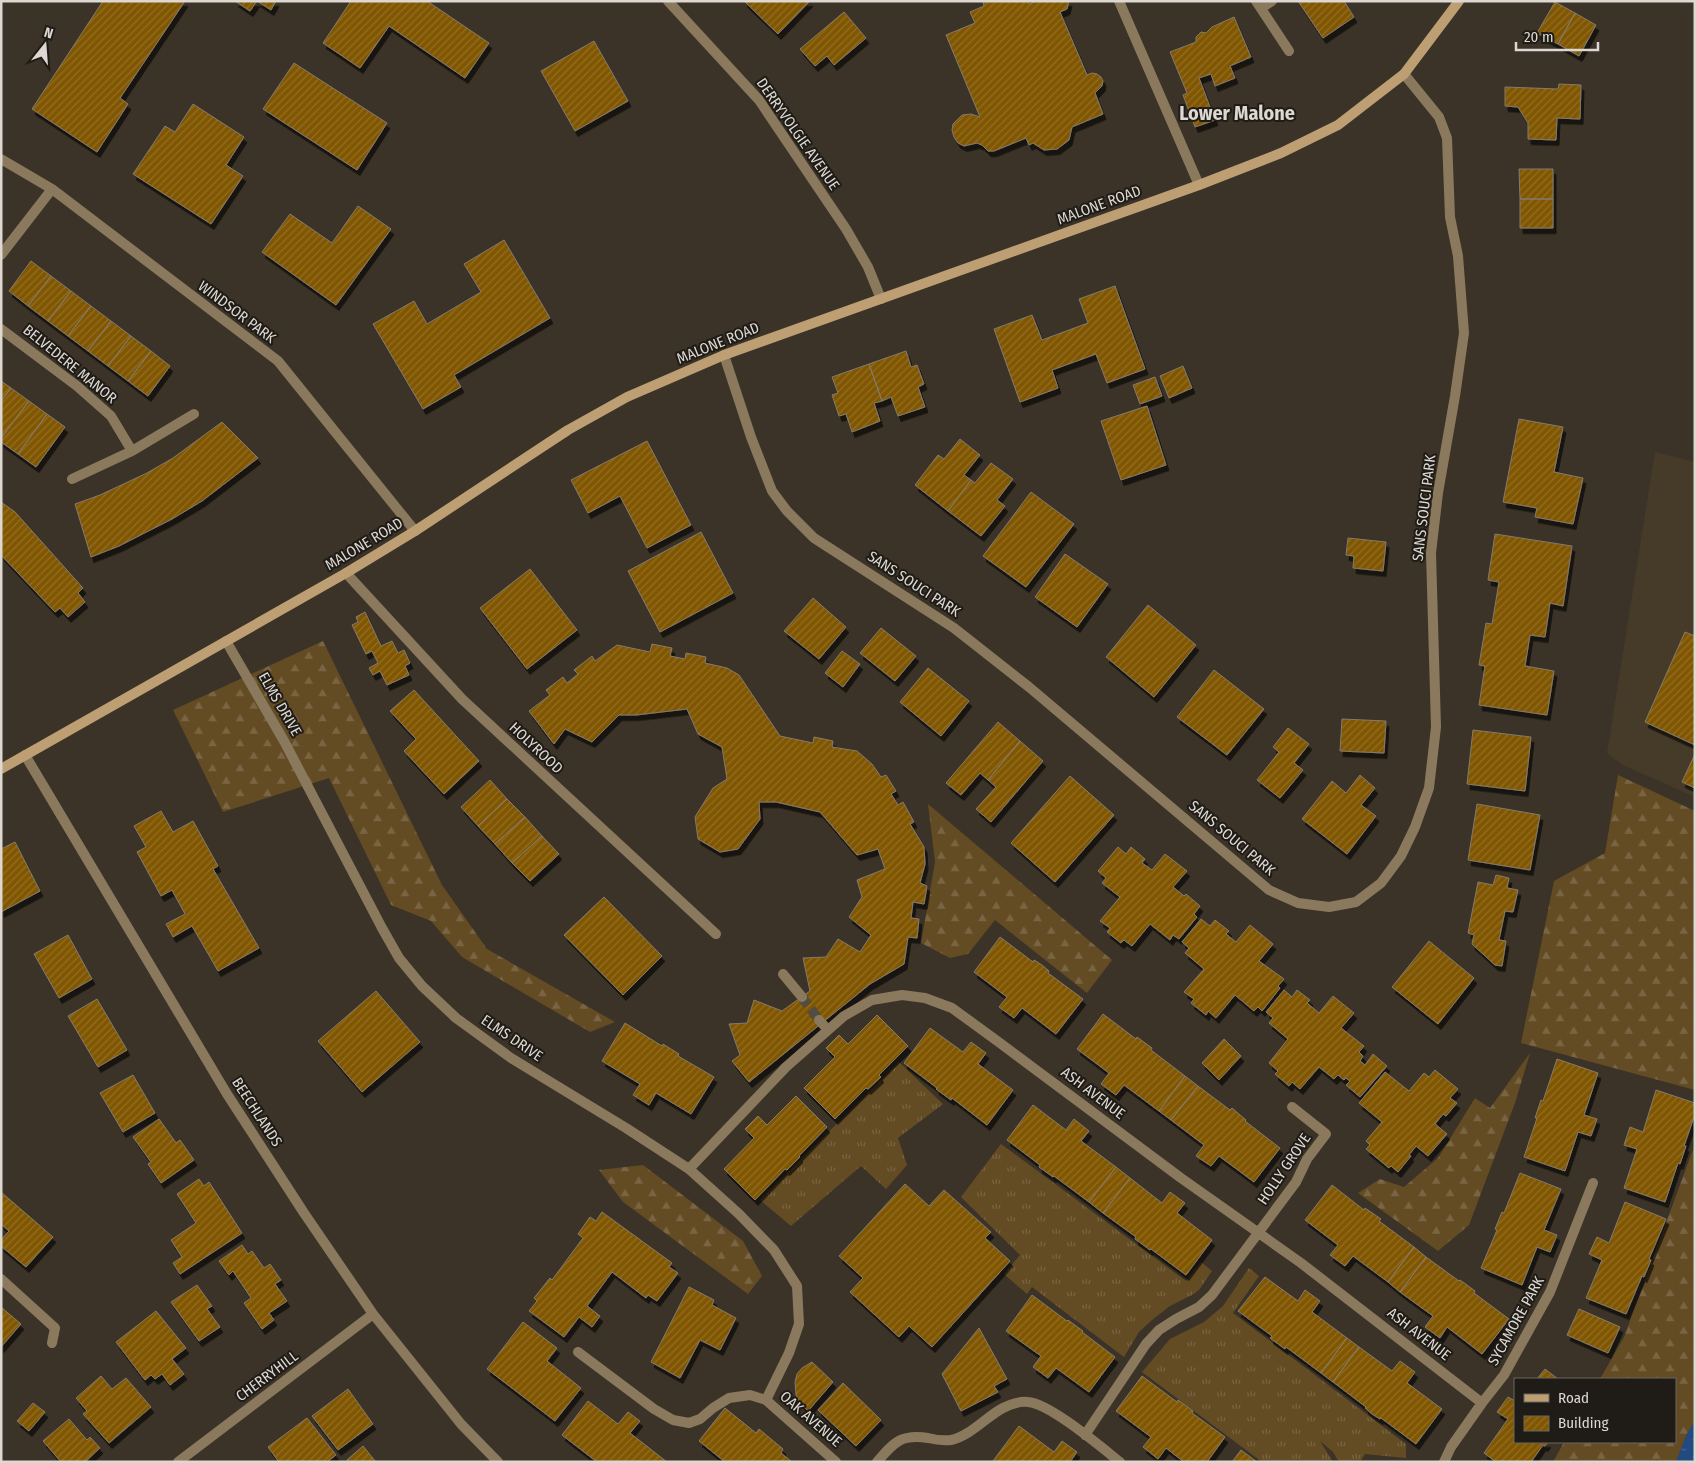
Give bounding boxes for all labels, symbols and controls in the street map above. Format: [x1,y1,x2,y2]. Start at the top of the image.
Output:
north arrow [20,20,70,70]
scale bar [1516,20,1598,52]
text: N [42,24,55,42]
text: 20 m [1524,28,1554,46]
street label: DERRYVOLGIE AVENUE [753,75,843,193]
district label: Lower Malone [1179,101,1295,125]
street label: MALONE ROAD [1055,182,1143,228]
street label: WINDSOR PARK [195,277,279,347]
street label: MALONE ROAD [674,318,762,368]
street label: BELVEDERE MANOR [20,321,120,407]
street label: SANS SOUCI PARK [1409,454,1439,562]
street label: MALONE ROAD [322,514,406,574]
street label: SANS SOUCI PARK [864,547,964,621]
street label: ELMS DRIVE [255,669,305,739]
street label: HOLYROOD [505,719,567,777]
street label: SANS SOUCI PARK [1185,797,1279,879]
street label: ELMS DRIVE [478,1011,546,1065]
street label: ASH AVENUE [1058,1063,1128,1123]
street label: BEECHLANDS [228,1074,286,1150]
street label: HOLLY GROVE [1254,1130,1314,1208]
street label: SYCAMORE PARK [1484,1273,1548,1369]
street label: ASH AVENUE [1384,1304,1454,1364]
street label: CHERRYHILL [232,1346,302,1405]
legend [1514,1378,1676,1443]
street label: OAK AVENUE [776,1387,846,1451]
text: Road [1558,1389,1589,1407]
text: Building [1558,1414,1609,1432]

